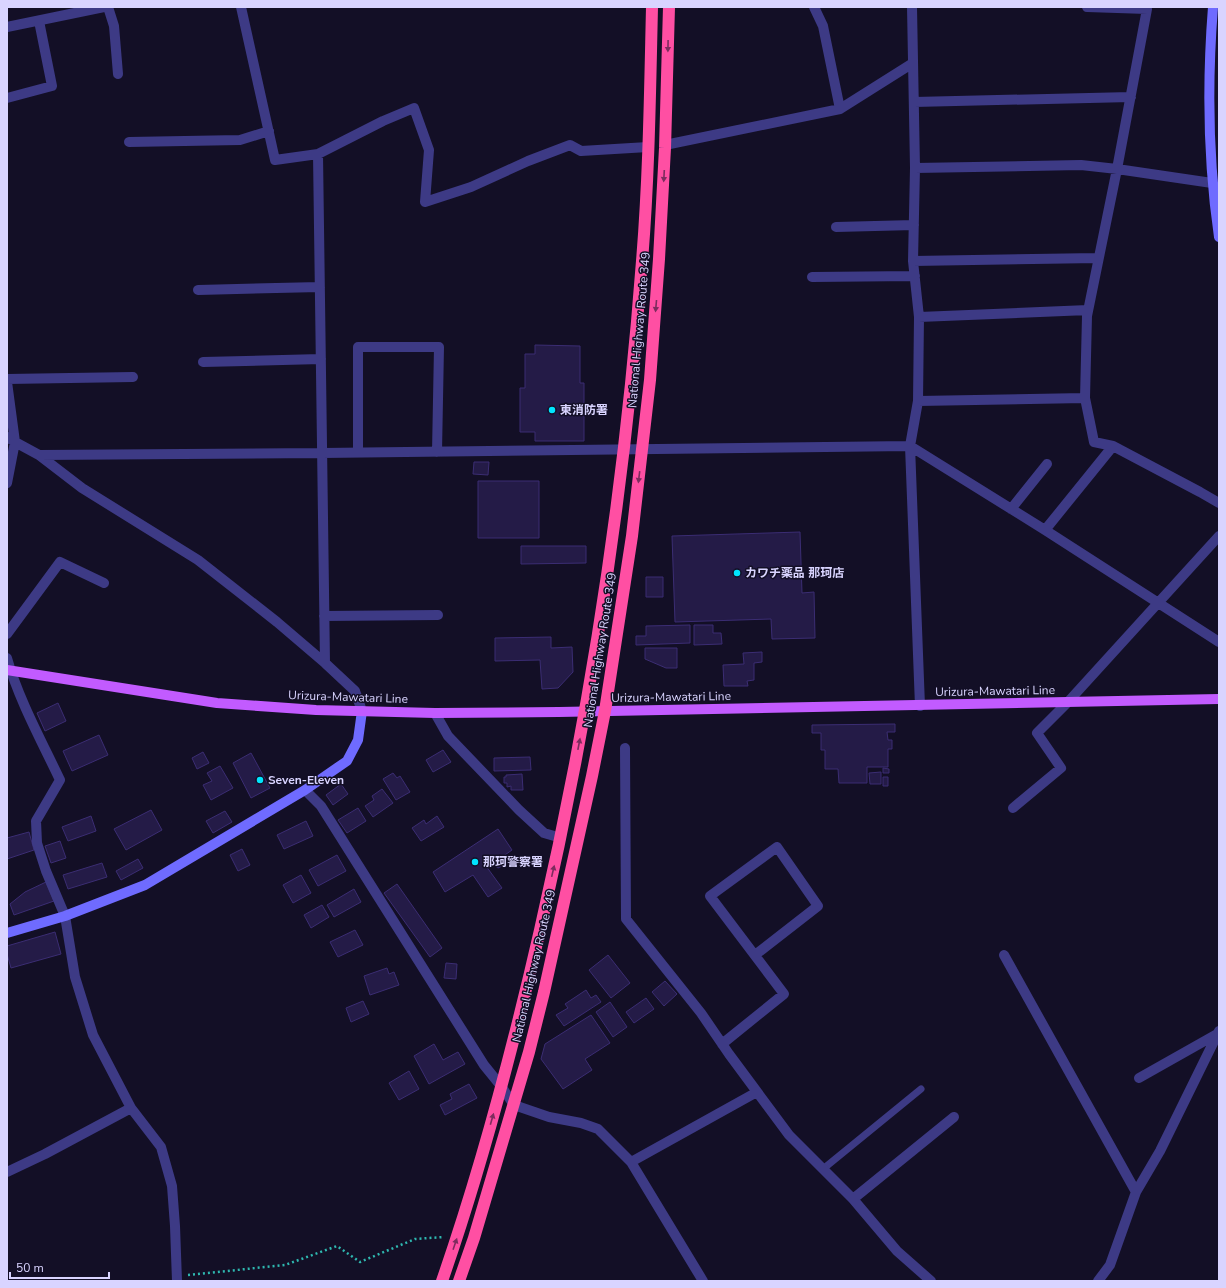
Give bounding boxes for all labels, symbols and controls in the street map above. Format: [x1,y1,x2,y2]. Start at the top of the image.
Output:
one-way arrow [665,40,671,53]
one-way arrow [660,170,667,182]
street label: National Highway Route 349 [624,251,654,409]
one-way arrow [652,300,659,312]
place label: 東消防署 [560,402,608,418]
marker: 東消防署 [547,405,557,415]
one-way arrow [636,471,642,483]
place label: カワチ薬品 那珂店 [745,565,844,581]
marker: カワチ薬品 那珂店 [732,568,742,578]
street label: National Highway Route 349 [580,571,620,729]
street label: Urizura-Mawatari Line [935,682,1055,700]
street label: Urizura-Mawatari Line [288,687,408,707]
street label: Urizura-Mawatari Line [611,688,731,706]
one-way arrow [577,737,583,750]
place label: Seven-Eleven [268,772,344,788]
marker: Seven-Eleven [255,775,265,785]
place label: 那珂警察署 [483,854,543,870]
marker: 那珂警察署 [470,857,480,867]
one-way arrow [551,865,557,877]
street label: National Highway Route 349 [509,888,559,1044]
one-way arrow [489,1113,495,1125]
one-way arrow [452,1238,458,1250]
scale bar [10,1254,109,1280]
text: 50 m [16,1260,44,1276]

